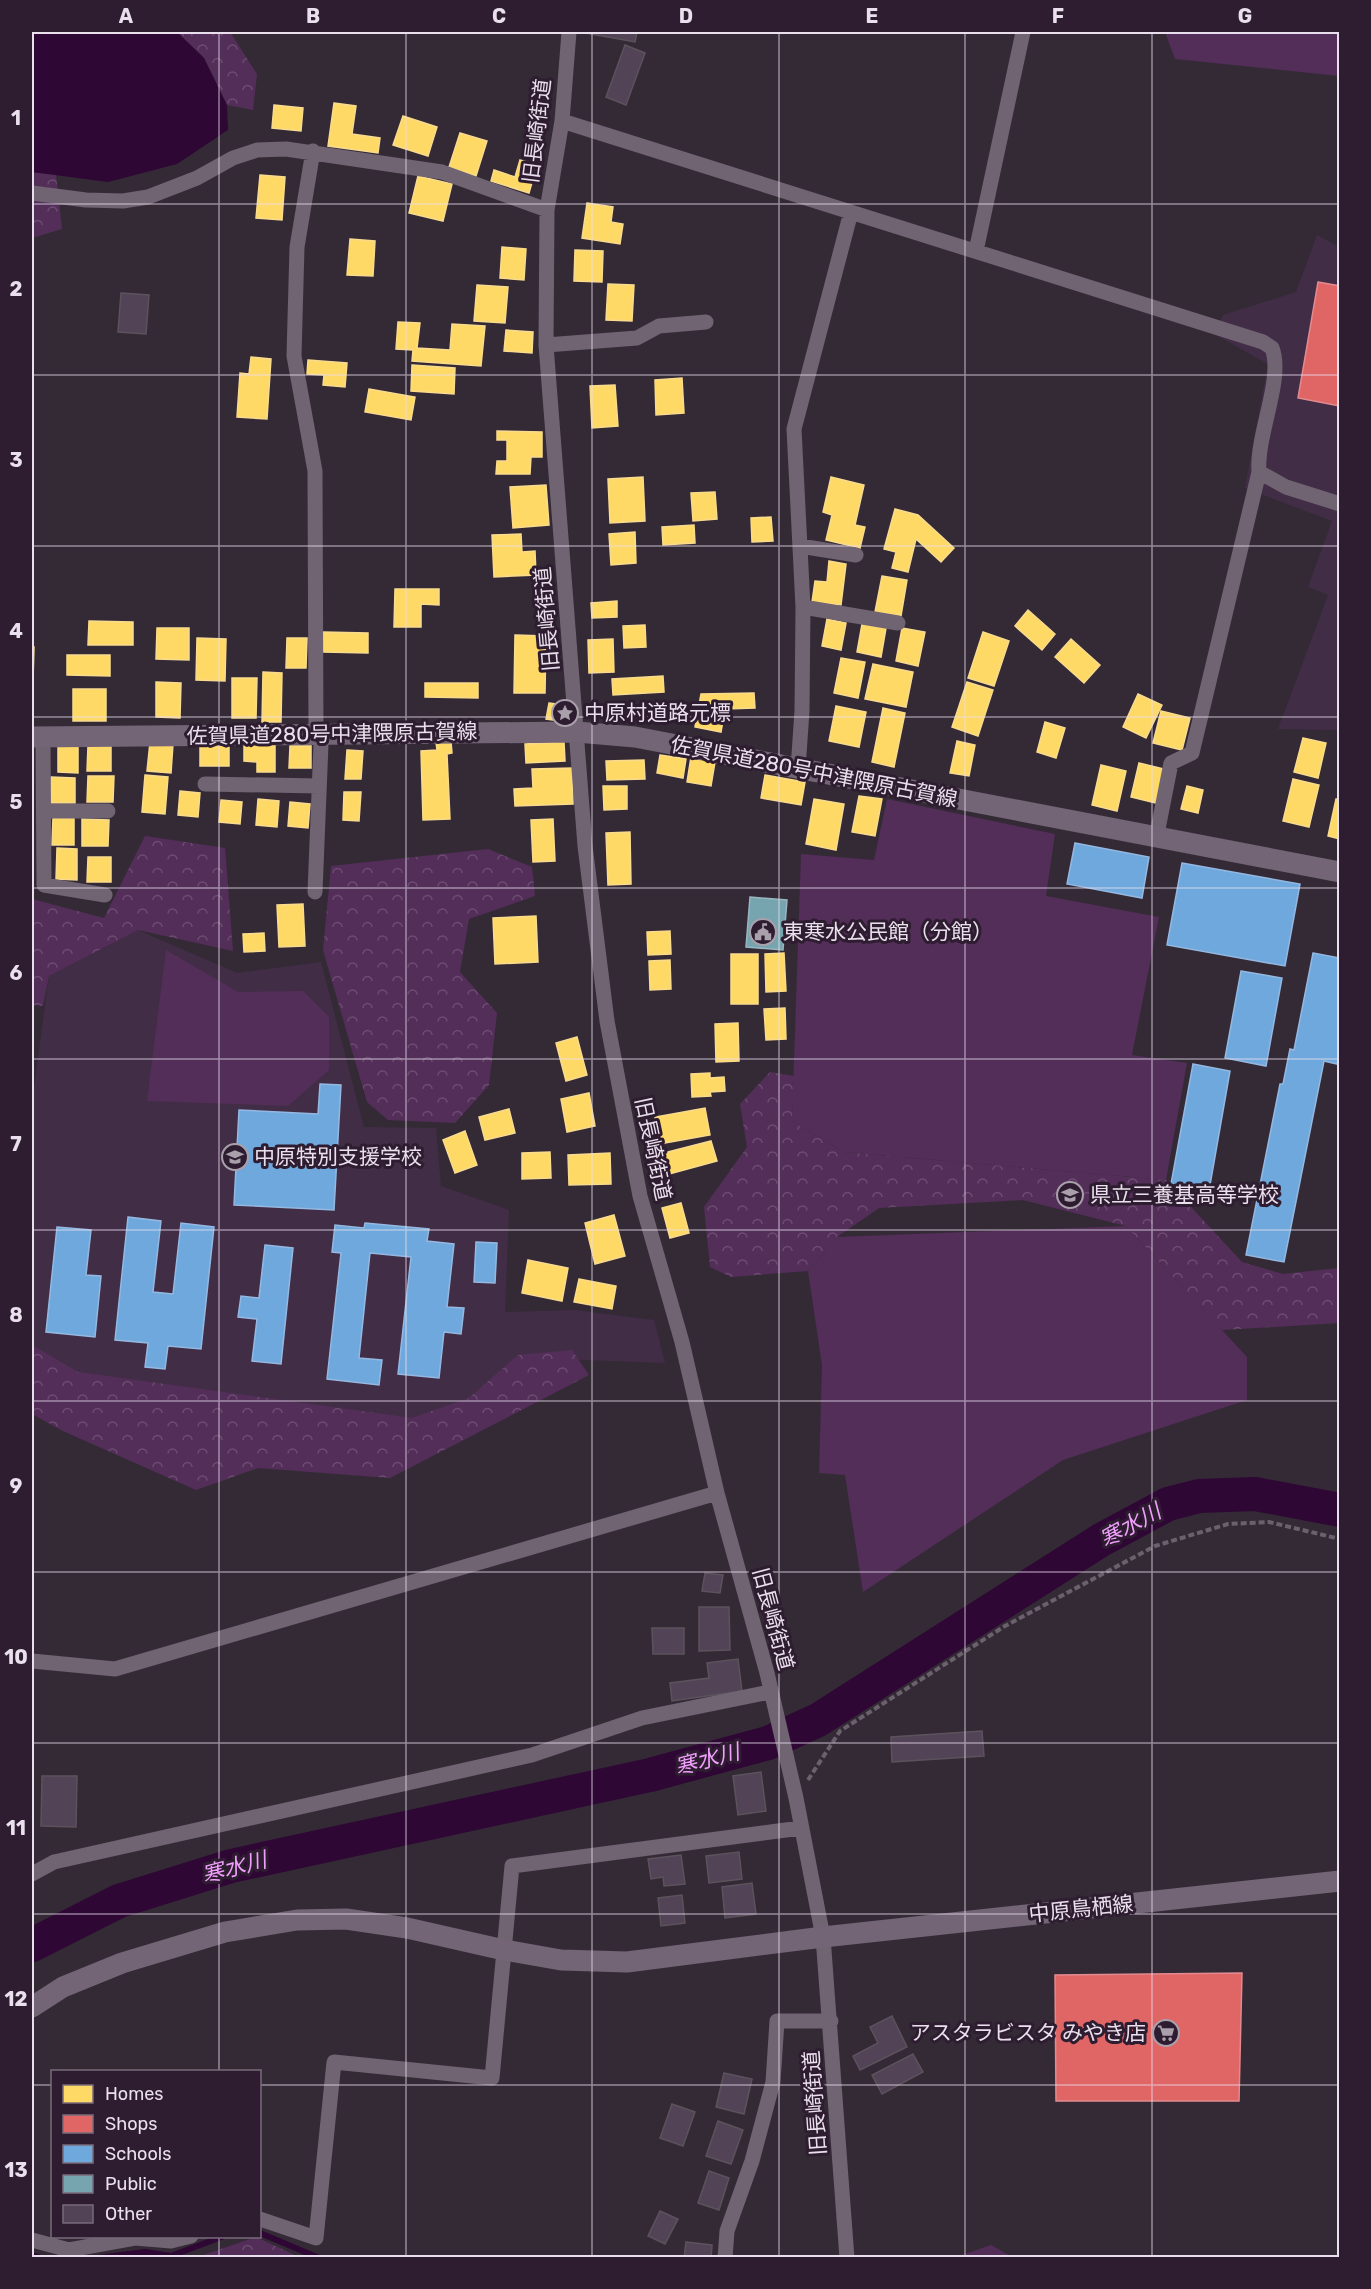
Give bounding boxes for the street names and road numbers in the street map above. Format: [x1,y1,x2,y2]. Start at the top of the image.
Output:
street label: 旧長崎街道 [518,77,555,185]
street label: 旧長崎街道 [529,566,564,672]
street label: 佐賀県道280号中津隈原古賀線 [186,718,478,749]
street label: 佐賀県道280号中津隈原古賀線 [669,731,959,812]
street label: 旧長崎街道 [630,1095,677,1203]
street label: 旧長崎街道 [748,1565,799,1673]
street label: 中原鳥栖線 [1027,1891,1134,1926]
street label: 旧長崎街道 [798,2050,831,2156]

